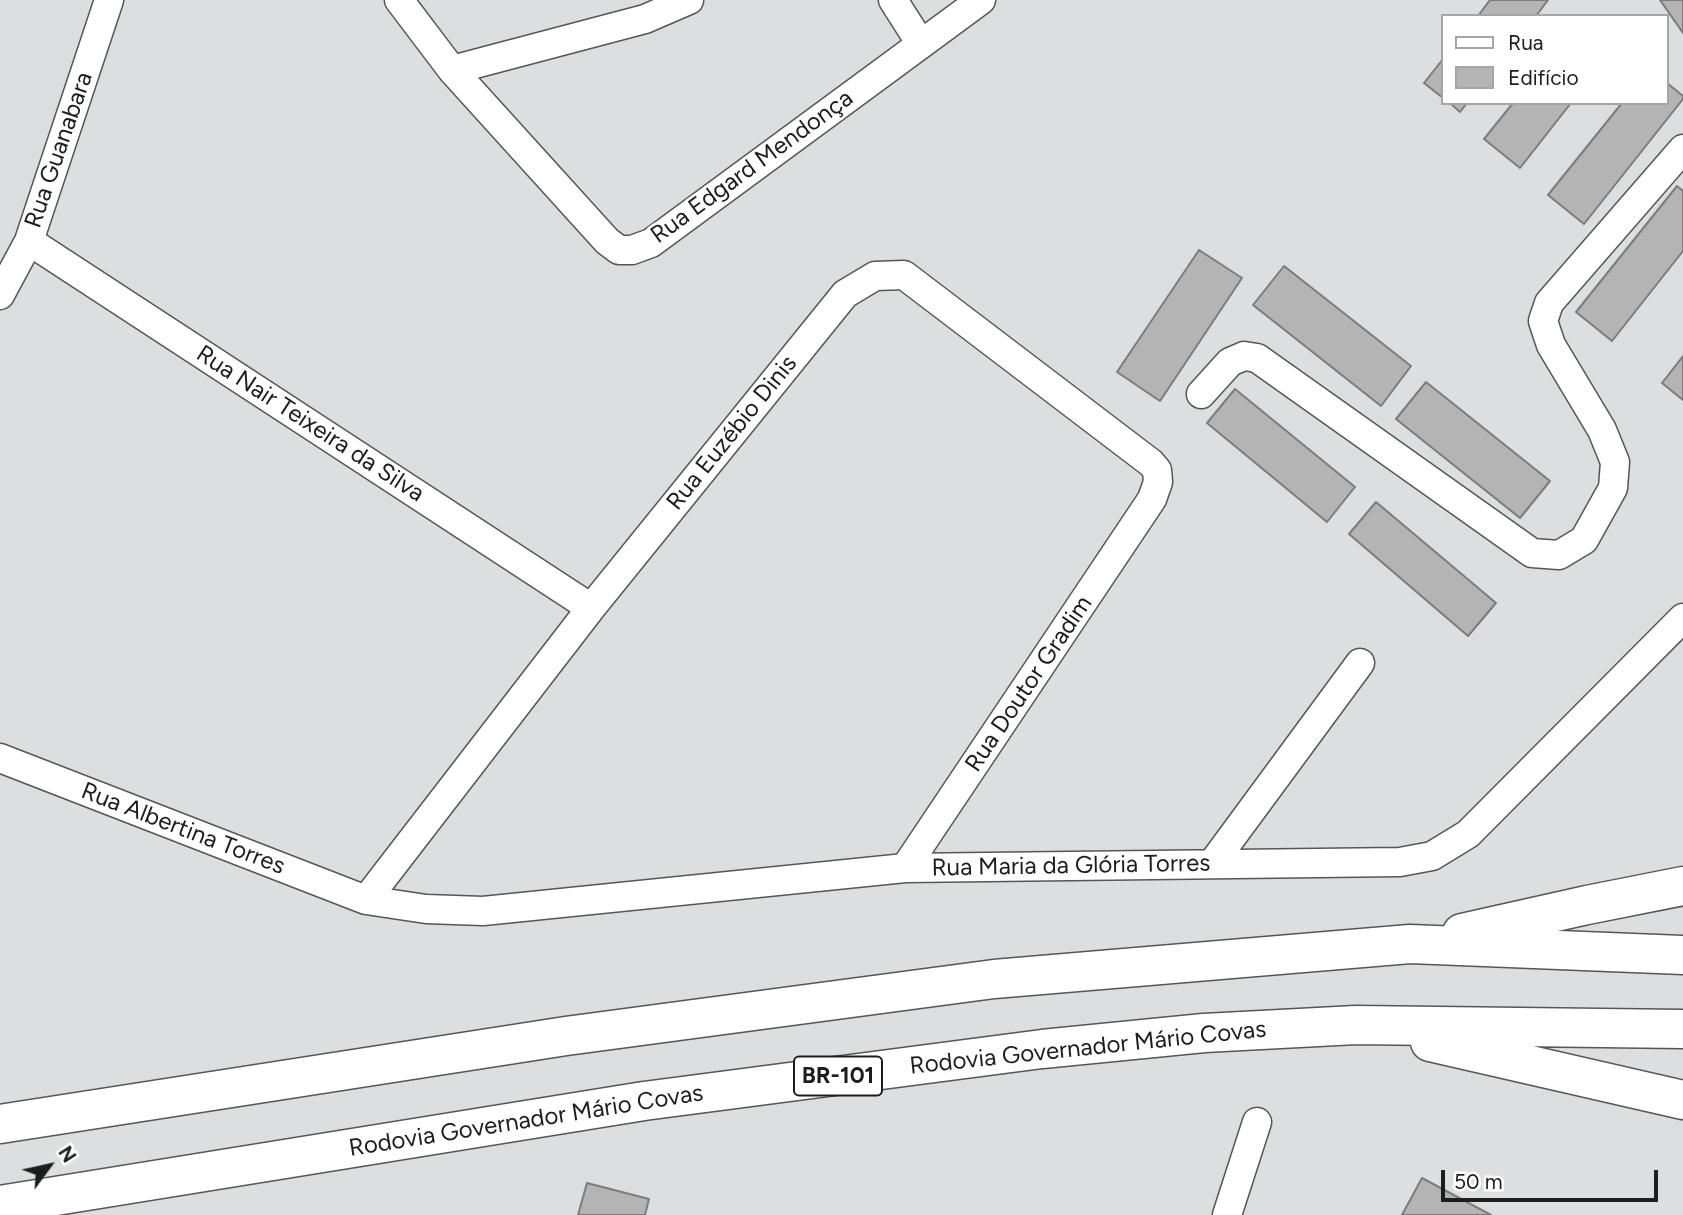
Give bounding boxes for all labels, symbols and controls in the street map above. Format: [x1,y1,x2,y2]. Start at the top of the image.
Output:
legend [1442,14,1669,105]
text: Rua [1508,30,1544,55]
text: Edifício [1508,65,1579,90]
street label: Rua Guanabara [19,68,99,232]
street label: Rua Edgard Mendonça [645,84,859,250]
street label: Rua Nair Teixeira da Silva [191,340,429,508]
street label: Rua Euzébio Dinis [661,350,803,516]
street label: Rua Doutor Gradim [959,591,1099,777]
street label: Rua Albertina Torres [77,777,289,881]
street label: Rua Maria da Glória Torres [931,849,1211,883]
street label: Rodovia Governador Mário Covas [908,1015,1268,1081]
road number: BR-101 [794,1056,882,1096]
street label: Rodovia Governador Mário Covas [347,1079,705,1163]
north arrow [14,1131,84,1201]
text: N [53,1142,81,1167]
scale bar [1445,1156,1662,1200]
text: 50 m [1454,1169,1503,1194]

